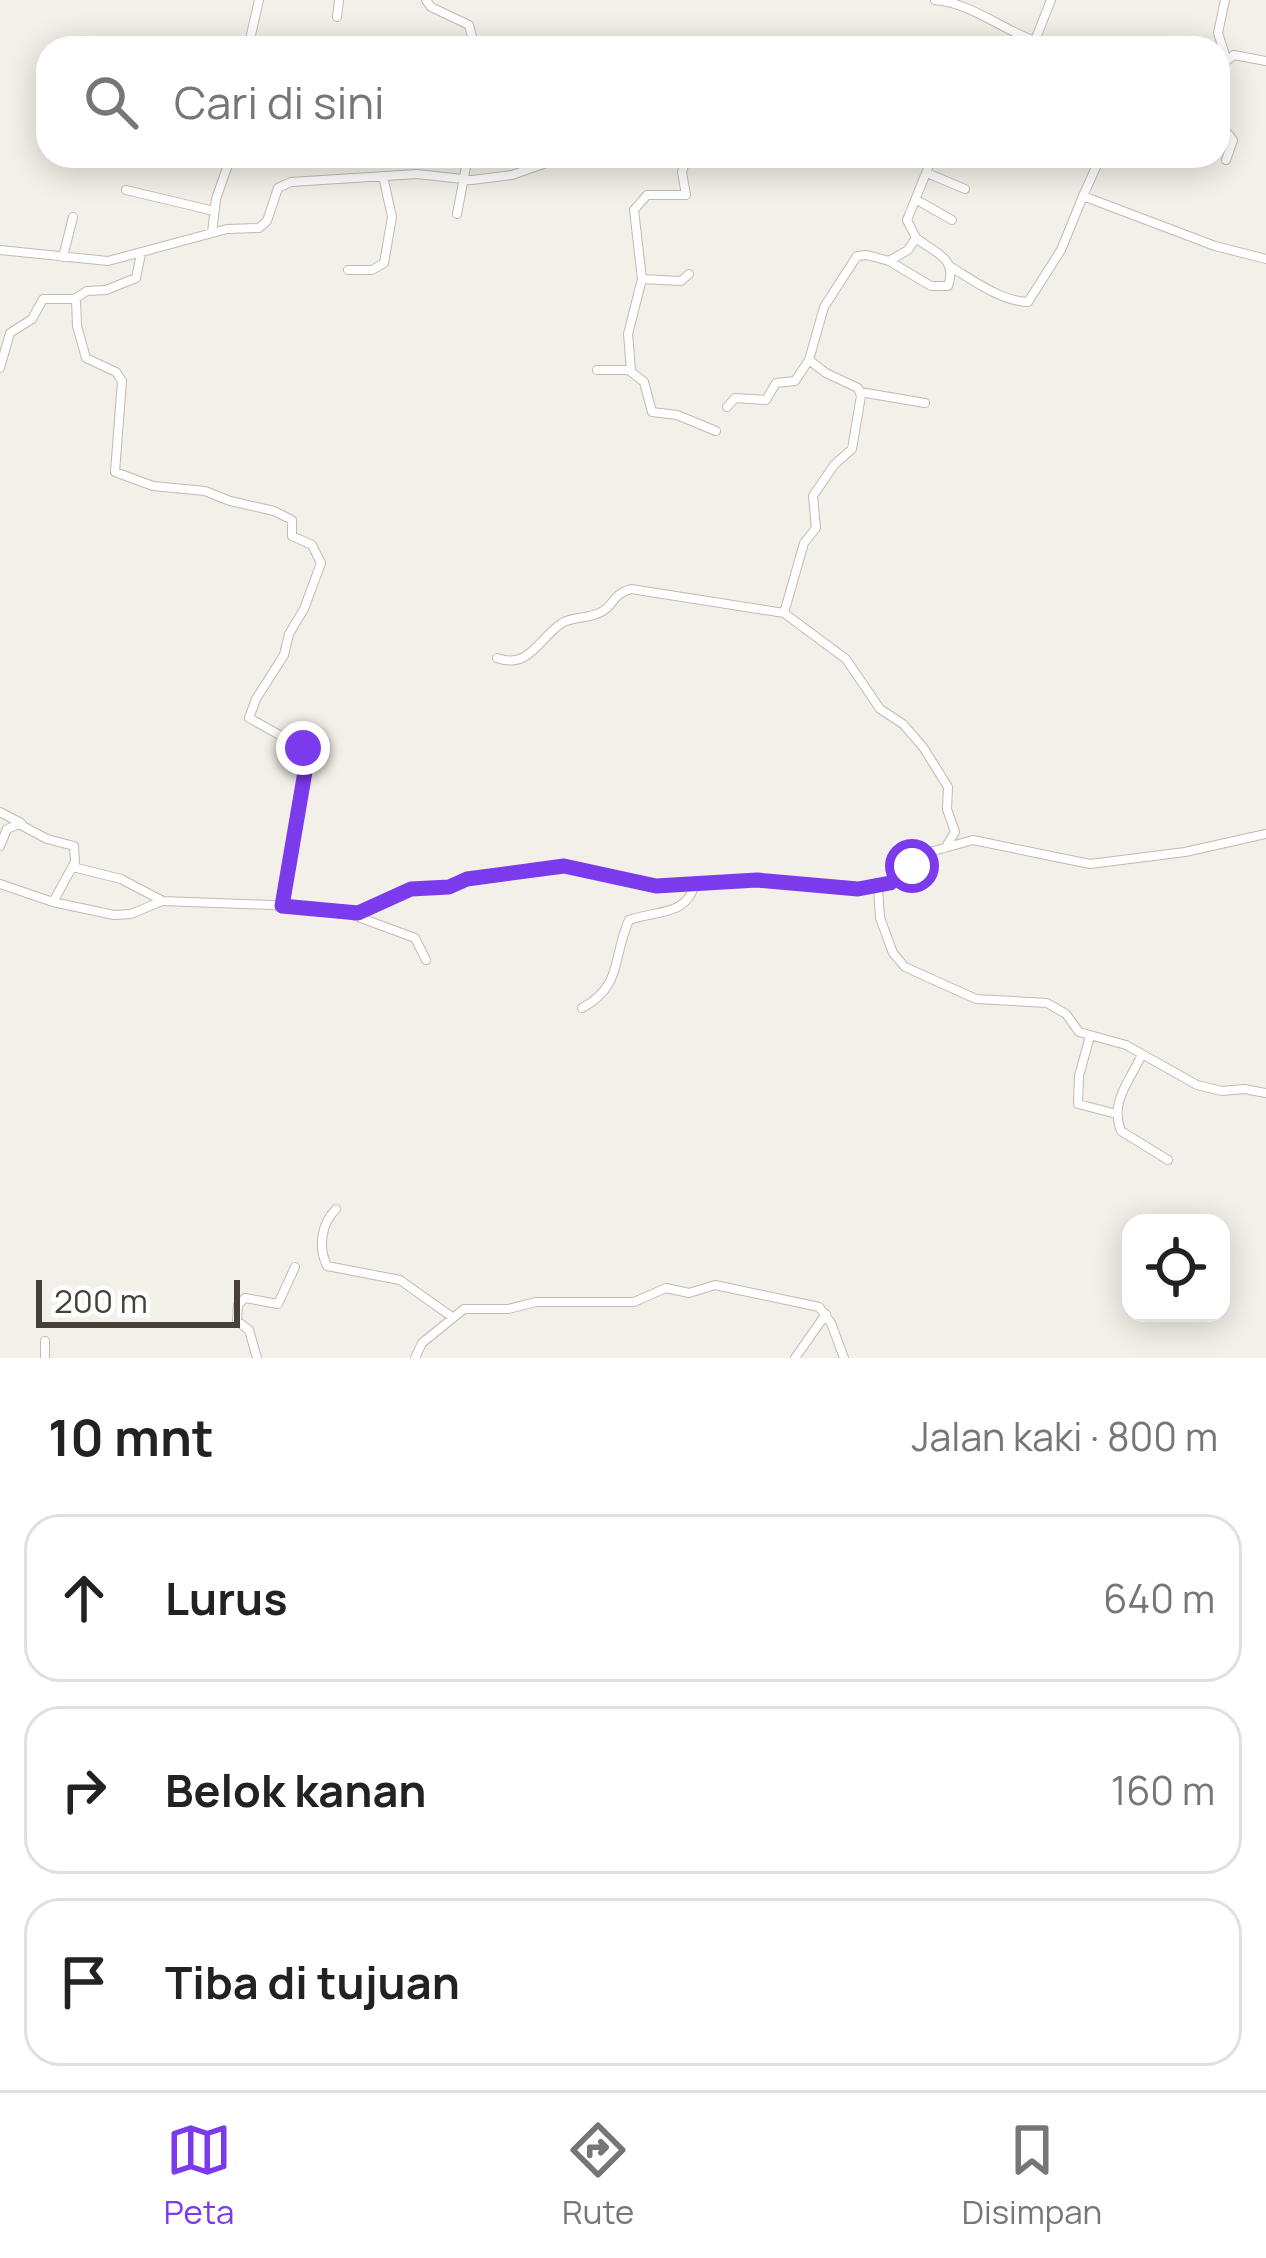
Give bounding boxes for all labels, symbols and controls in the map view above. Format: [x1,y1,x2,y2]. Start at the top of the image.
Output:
search box [36,36,1230,168]
icon: search [78,69,144,135]
text: Cari di sini [174,71,384,133]
route end [276,721,330,775]
route start [885,839,939,893]
map controls [1122,1214,1230,1322]
button: locate [1122,1214,1230,1322]
scale bar [36,1274,240,1327]
text: 200 m [54,1278,148,1323]
text: 10 mnt [48,1402,214,1471]
text: Jalan kaki · 800 m [912,1409,1218,1463]
icon: ahead [51,1565,117,1631]
text: Lurus [165,1567,288,1629]
text: 640 m [1103,1571,1215,1625]
icon: right [51,1757,117,1823]
text: Belok kanan [165,1759,426,1821]
text: 160 m [1111,1763,1215,1817]
icon: arrive [51,1949,117,2015]
text: Tiba di tujuan [165,1951,460,2013]
tab: Peta [164,2117,234,2234]
tab: Rute [562,2117,634,2234]
tab: Disimpan [962,2117,1102,2234]

